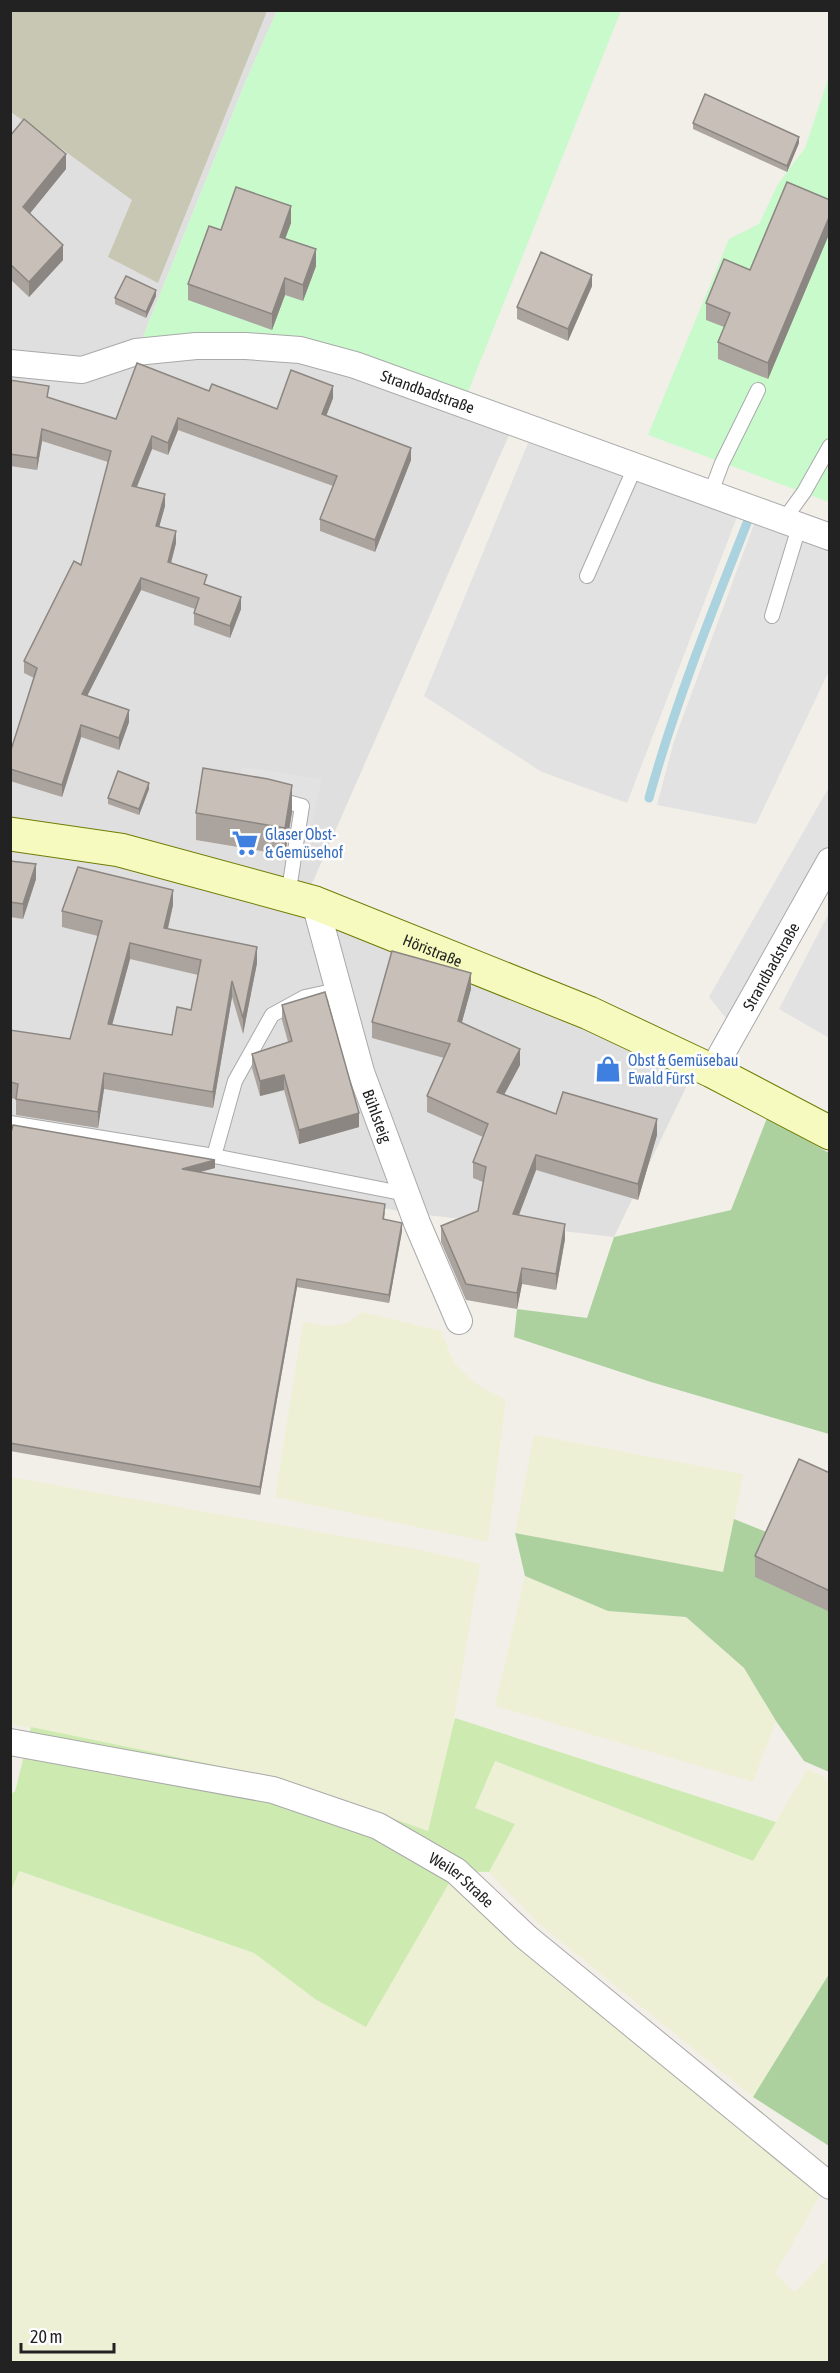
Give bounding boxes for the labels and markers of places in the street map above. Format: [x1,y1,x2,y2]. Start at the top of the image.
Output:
place label: Glaser Obst- & Gemüsehof [265,825,344,861]
supermarket icon: Glaser Obst- & Gemüsehof [230,828,260,858]
place label: Obst & Gemüsebau Ewald Fürst [628,1051,739,1087]
shop icon: Obst & Gemüsebau Ewald Fürst [593,1054,623,1084]

